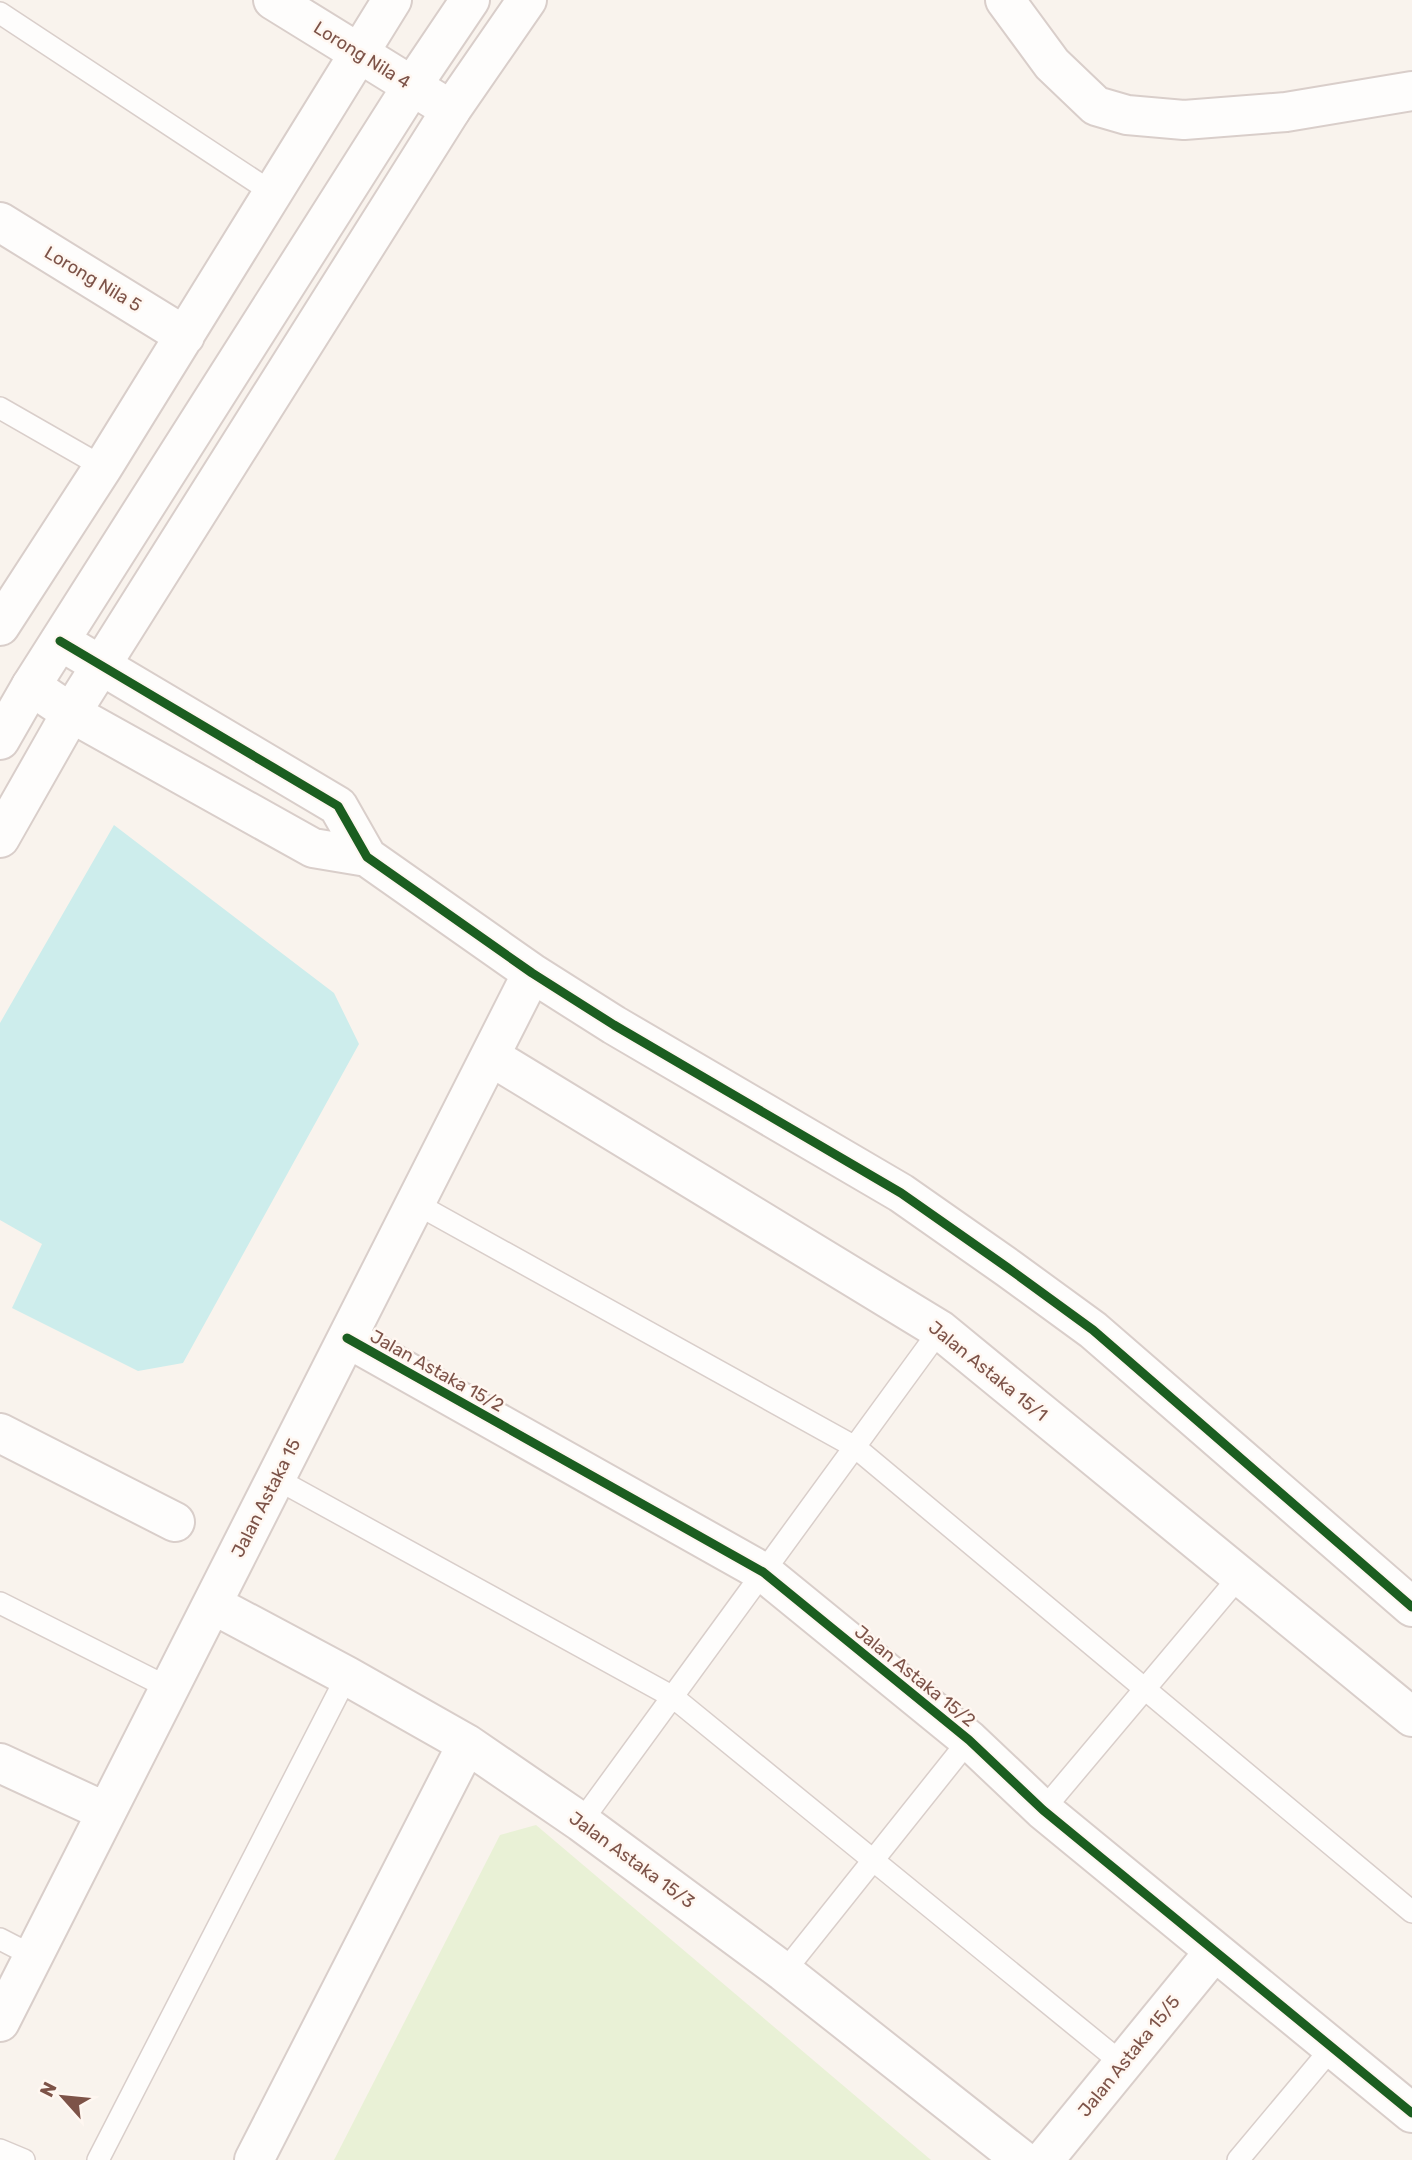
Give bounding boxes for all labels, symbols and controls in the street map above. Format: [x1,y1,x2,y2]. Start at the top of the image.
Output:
street label: Lorong Nila 4 [309,16,415,94]
street label: Lorong Nila 5 [40,241,146,317]
street label: Jalan Astaka 15/1 [924,1316,1052,1426]
street label: Jalan Astaka 15/2 [366,1325,508,1417]
street label: Jalan Astaka 15 [227,1435,305,1561]
street label: Jalan Astaka 15/2 [850,1620,980,1732]
street label: Jalan Astaka 15/3 [565,1807,699,1913]
street label: Jalan Astaka 15/5 [1073,1991,1185,2121]
north arrow [28,2062,98,2132]
text: N [35,2078,62,2101]

